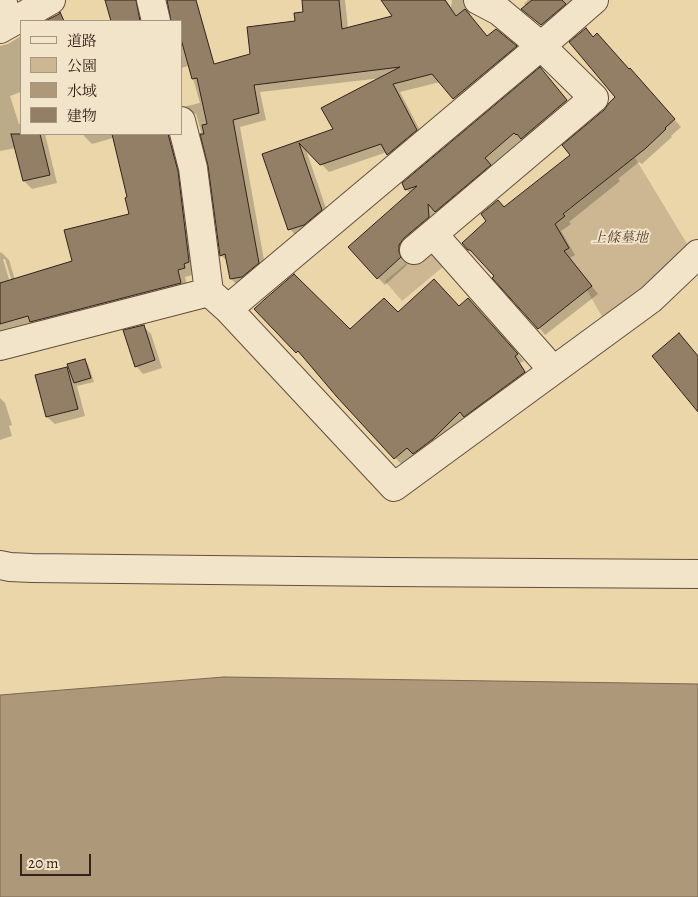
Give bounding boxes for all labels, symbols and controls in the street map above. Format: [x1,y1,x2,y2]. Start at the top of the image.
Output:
legend [20,20,182,135]
text: 道路 [67,31,97,51]
text: 公園 [67,56,97,76]
text: 水域 [67,81,97,101]
text: 建物 [67,106,97,126]
park label: 上條墓地 [592,231,648,247]
scale bar [22,844,94,876]
text: 20 m [28,853,59,873]

